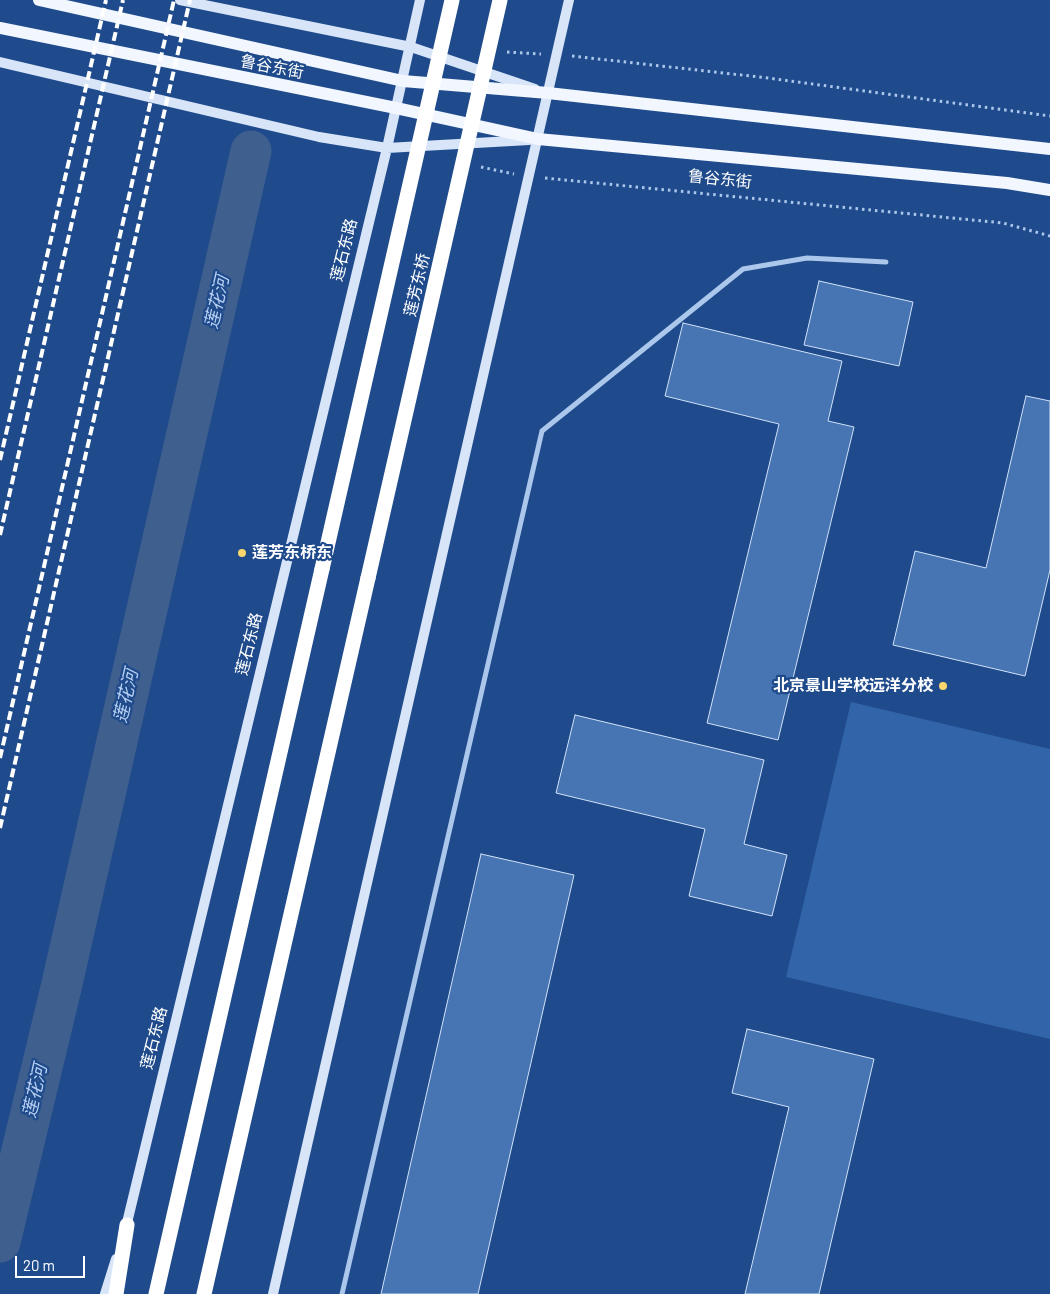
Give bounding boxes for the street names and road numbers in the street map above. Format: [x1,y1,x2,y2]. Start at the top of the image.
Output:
street label: 鲁谷东街 [239,51,305,83]
street label: 鲁谷东街 [687,166,753,192]
street label: 莲石东路 [327,217,361,283]
street label: 莲芳东桥 [400,252,434,318]
street label: 莲石东路 [232,611,266,677]
street label: 莲石东路 [137,1005,171,1071]

